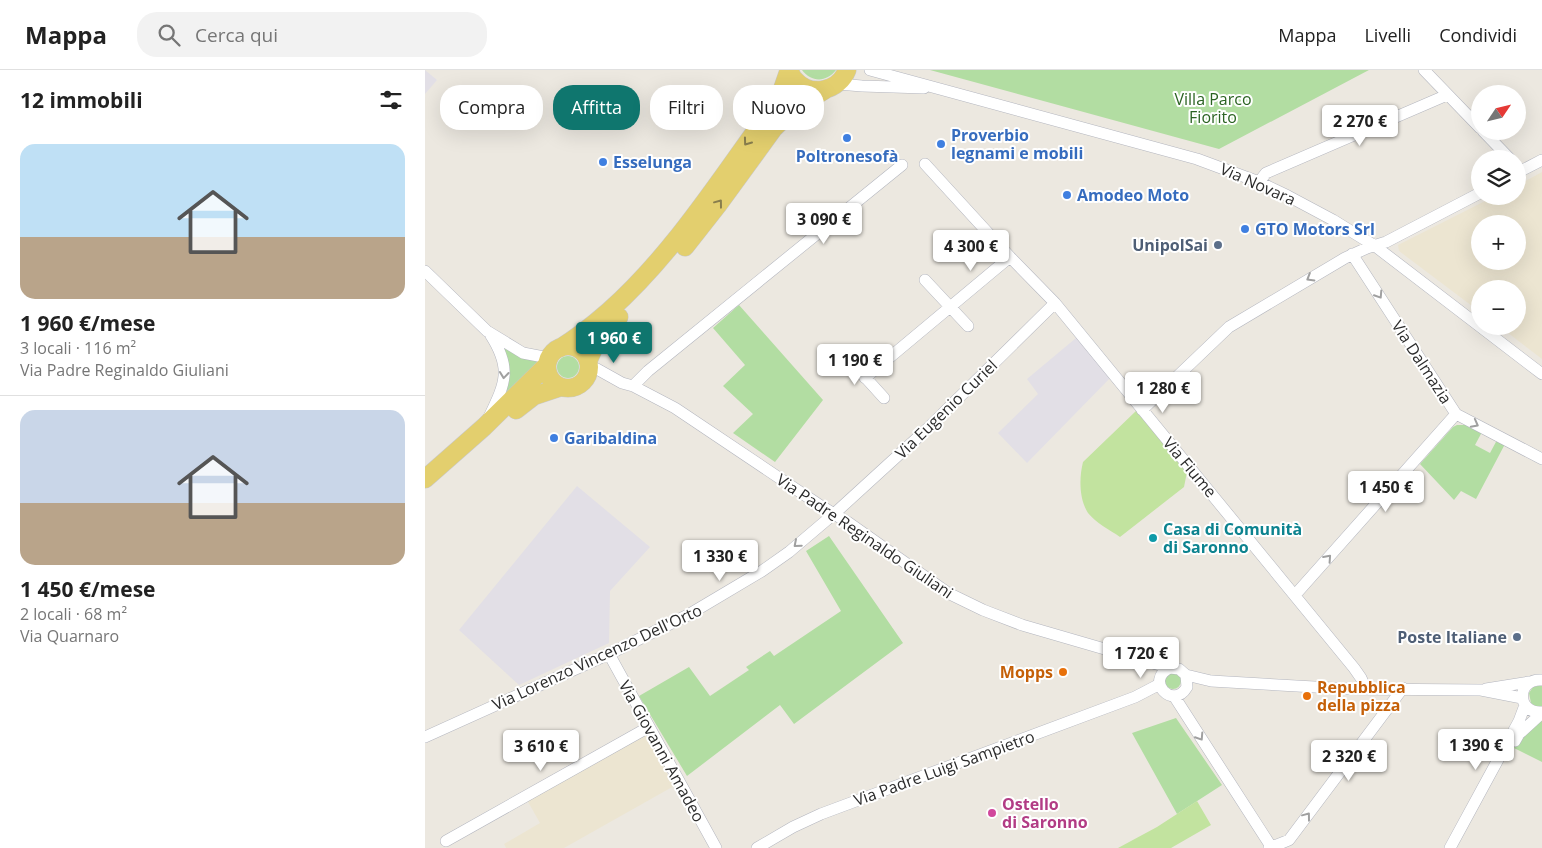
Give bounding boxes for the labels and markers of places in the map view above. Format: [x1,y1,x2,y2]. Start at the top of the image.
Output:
pin: 2 270 € [1314,104,1406,147]
place label: Proverbio legnami e mobili [951,124,1083,164]
marker: Poltronesofà [841,132,853,144]
marker: Proverbio legnami e mobili [935,138,947,150]
place label: Poltronesofà [796,145,898,167]
place label: Esselunga [613,151,692,173]
marker: Esselunga [597,156,609,168]
place label: Amodeo Moto [1077,184,1189,206]
marker: Amodeo Moto [1061,189,1073,201]
pin: 3 090 € [778,202,870,245]
place label: GTO Motors Srl [1255,218,1375,240]
marker: GTO Motors Srl [1239,223,1251,235]
pin: 4 300 € [925,230,1017,272]
place label: UnipolSai [1132,234,1208,256]
marker: UnipolSai [1212,239,1224,251]
pin: 1 960 € [568,322,660,364]
pin: 1 190 € [809,344,901,386]
pin: 1 280 € [1117,372,1209,414]
place label: Garibaldina [564,427,657,449]
marker: Garibaldina [548,432,560,444]
pin: 1 450 € [1340,470,1432,513]
place label: Casa di Comunità di Saronno [1163,518,1302,558]
marker: Casa di Comunità di Saronno [1147,532,1159,544]
pin: 1 330 € [674,540,766,582]
place label: Poste Italiane [1397,626,1507,648]
marker: Poste Italiane [1511,631,1523,643]
pin: 1 720 € [1095,636,1187,679]
place label: Mopps [1000,661,1053,683]
marker: Mopps [1057,666,1069,678]
place label: Repubblica della pizza [1317,676,1406,716]
marker: Repubblica della pizza [1301,690,1313,702]
pin: 1 390 € [1430,728,1522,771]
pin: 3 610 € [495,730,587,772]
pin: 2 320 € [1303,740,1395,782]
place label: Ostello di Saronno [1002,793,1088,833]
marker: Ostello di Saronno [986,807,998,819]

